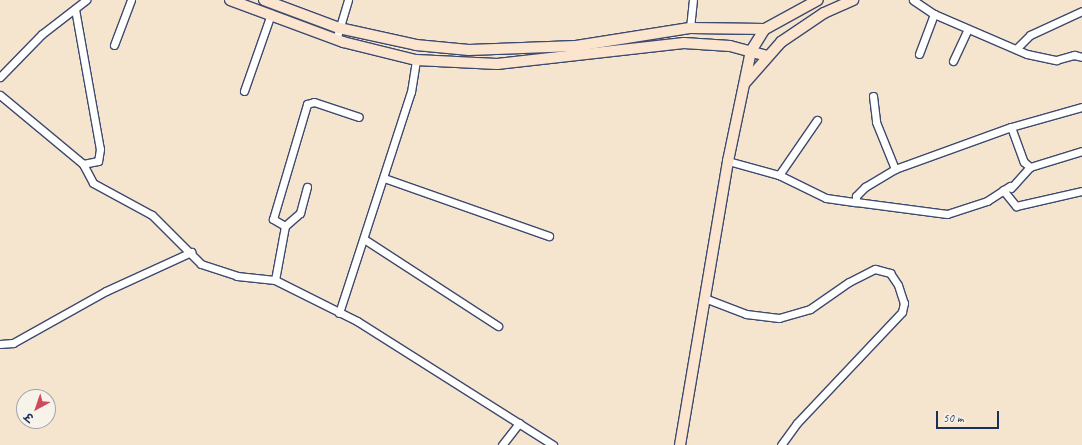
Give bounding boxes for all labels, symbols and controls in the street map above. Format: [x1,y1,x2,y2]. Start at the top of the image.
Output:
north arrow [16,389,56,429]
scale bar [938,403,1001,429]
text: उ [22,410,36,425]
text: 50 m [943,410,963,426]

